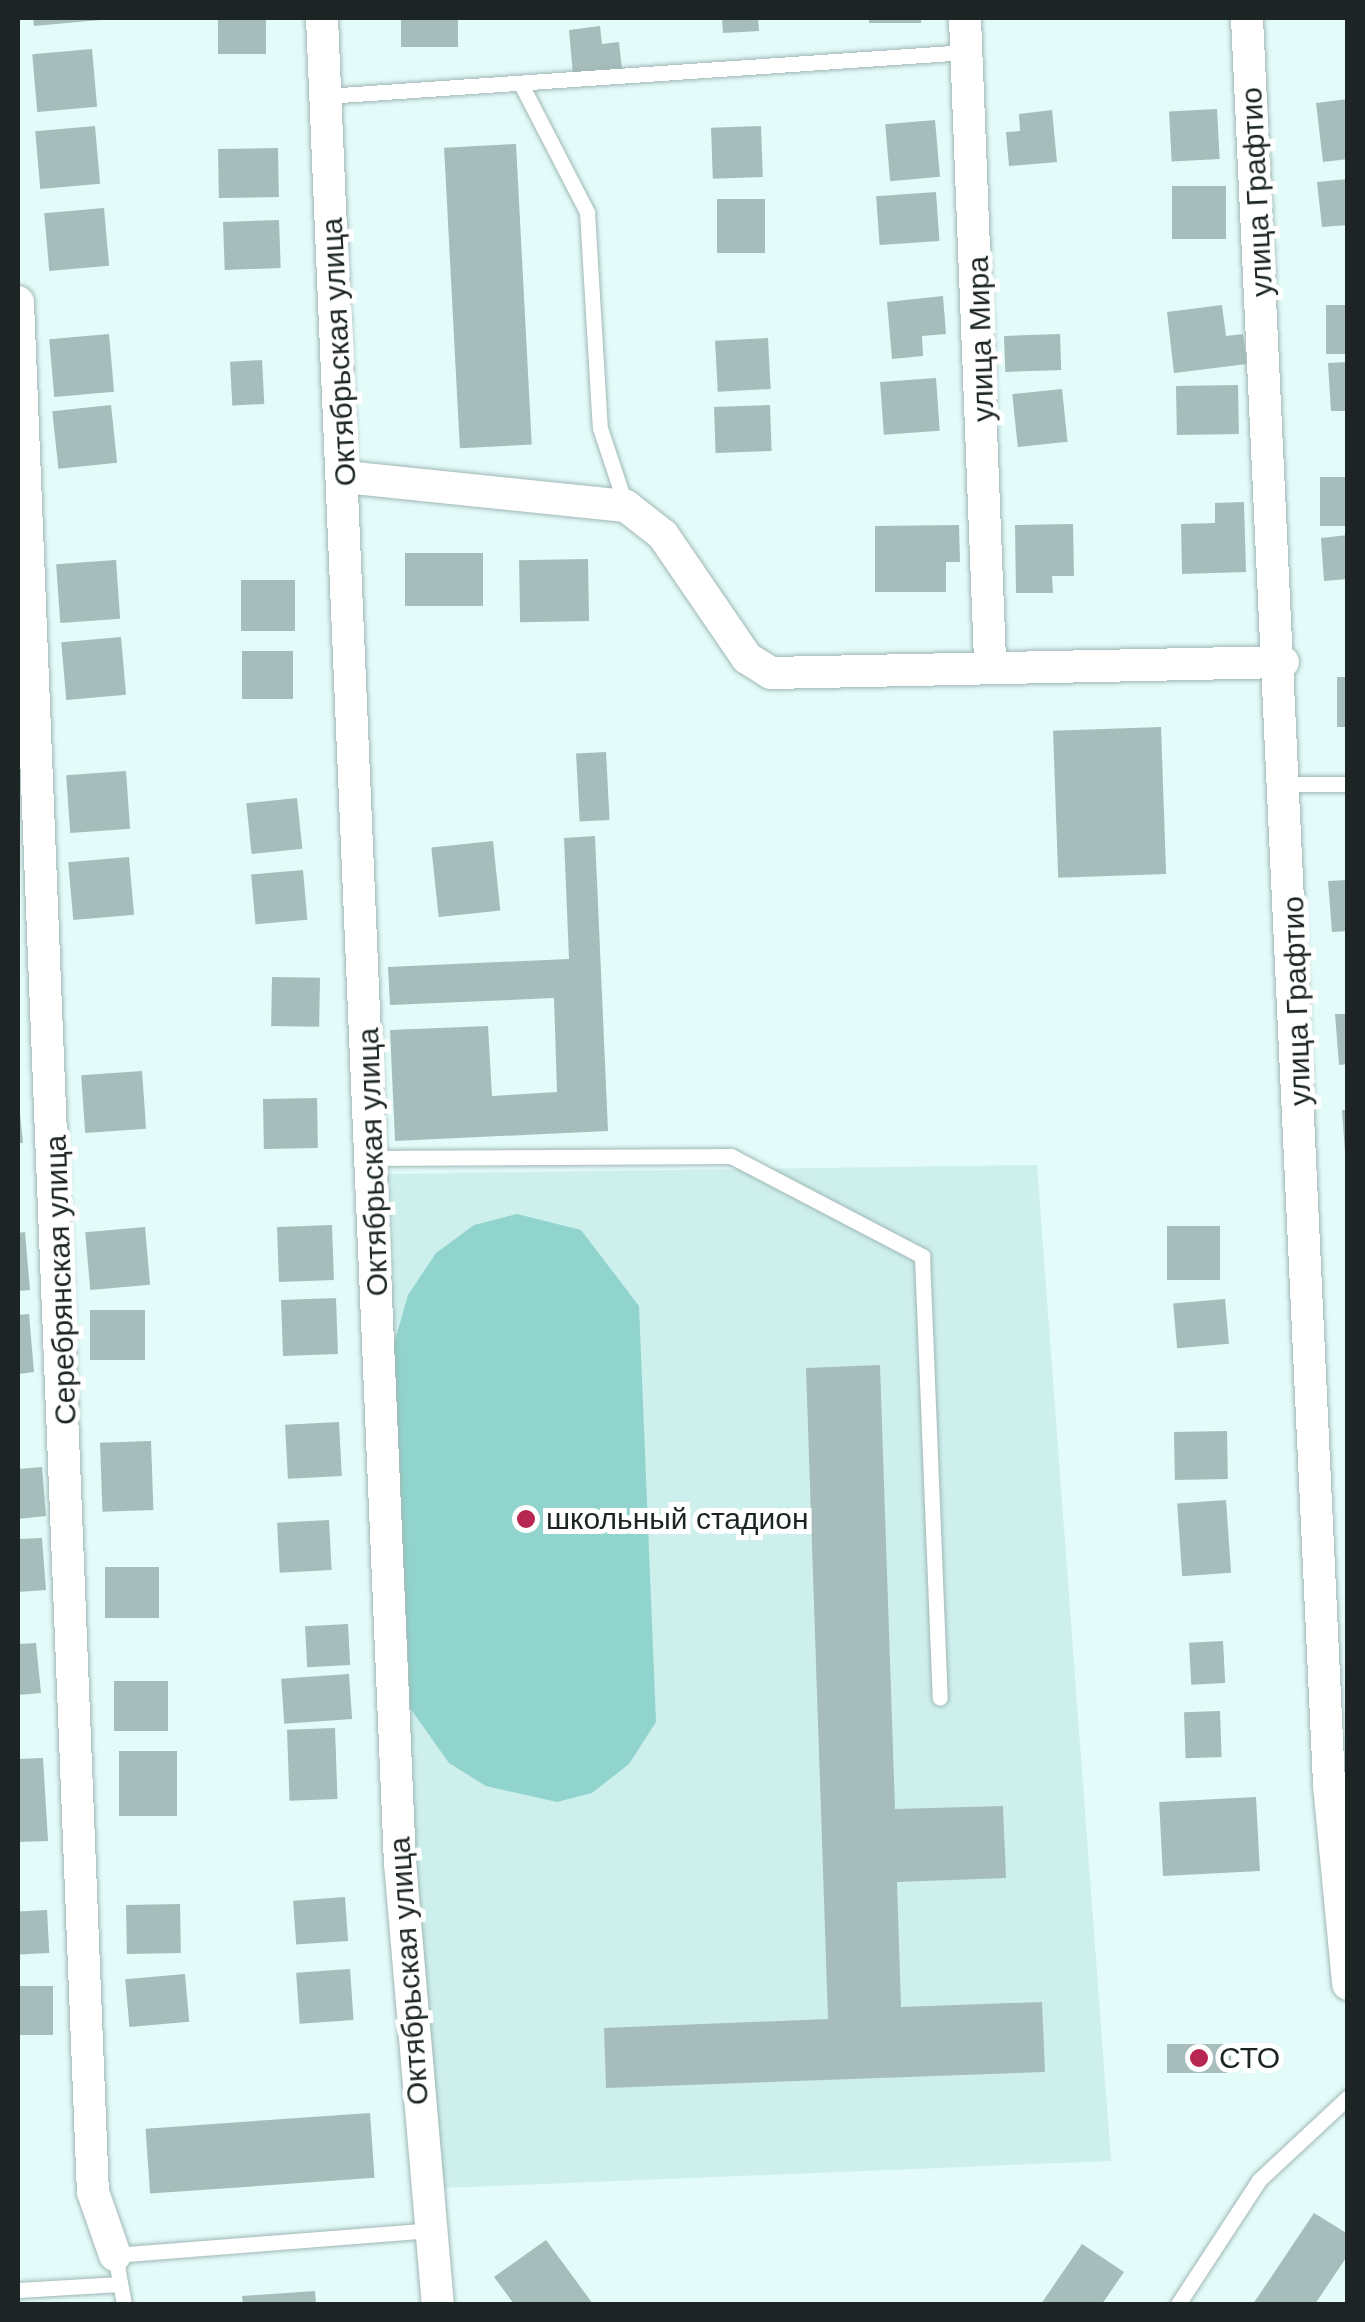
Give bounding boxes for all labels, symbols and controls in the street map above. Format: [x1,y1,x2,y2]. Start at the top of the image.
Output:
street label: улица Графтио [1234,86,1280,298]
street label: Октябрьская улица [314,217,364,487]
street label: улица Мира [960,255,1002,423]
street label: улица Графтио [1275,895,1319,1107]
street label: Октябрьская улица [350,1027,396,1297]
street label: Серебрянская улица [38,1134,84,1426]
place label: школьный стадион [546,1501,809,1537]
marker: школьный стадион [515,1508,537,1530]
street label: Октябрьская улица [382,1836,436,2106]
place label: СТО [1219,2040,1280,2076]
marker: СТО [1188,2047,1210,2069]

